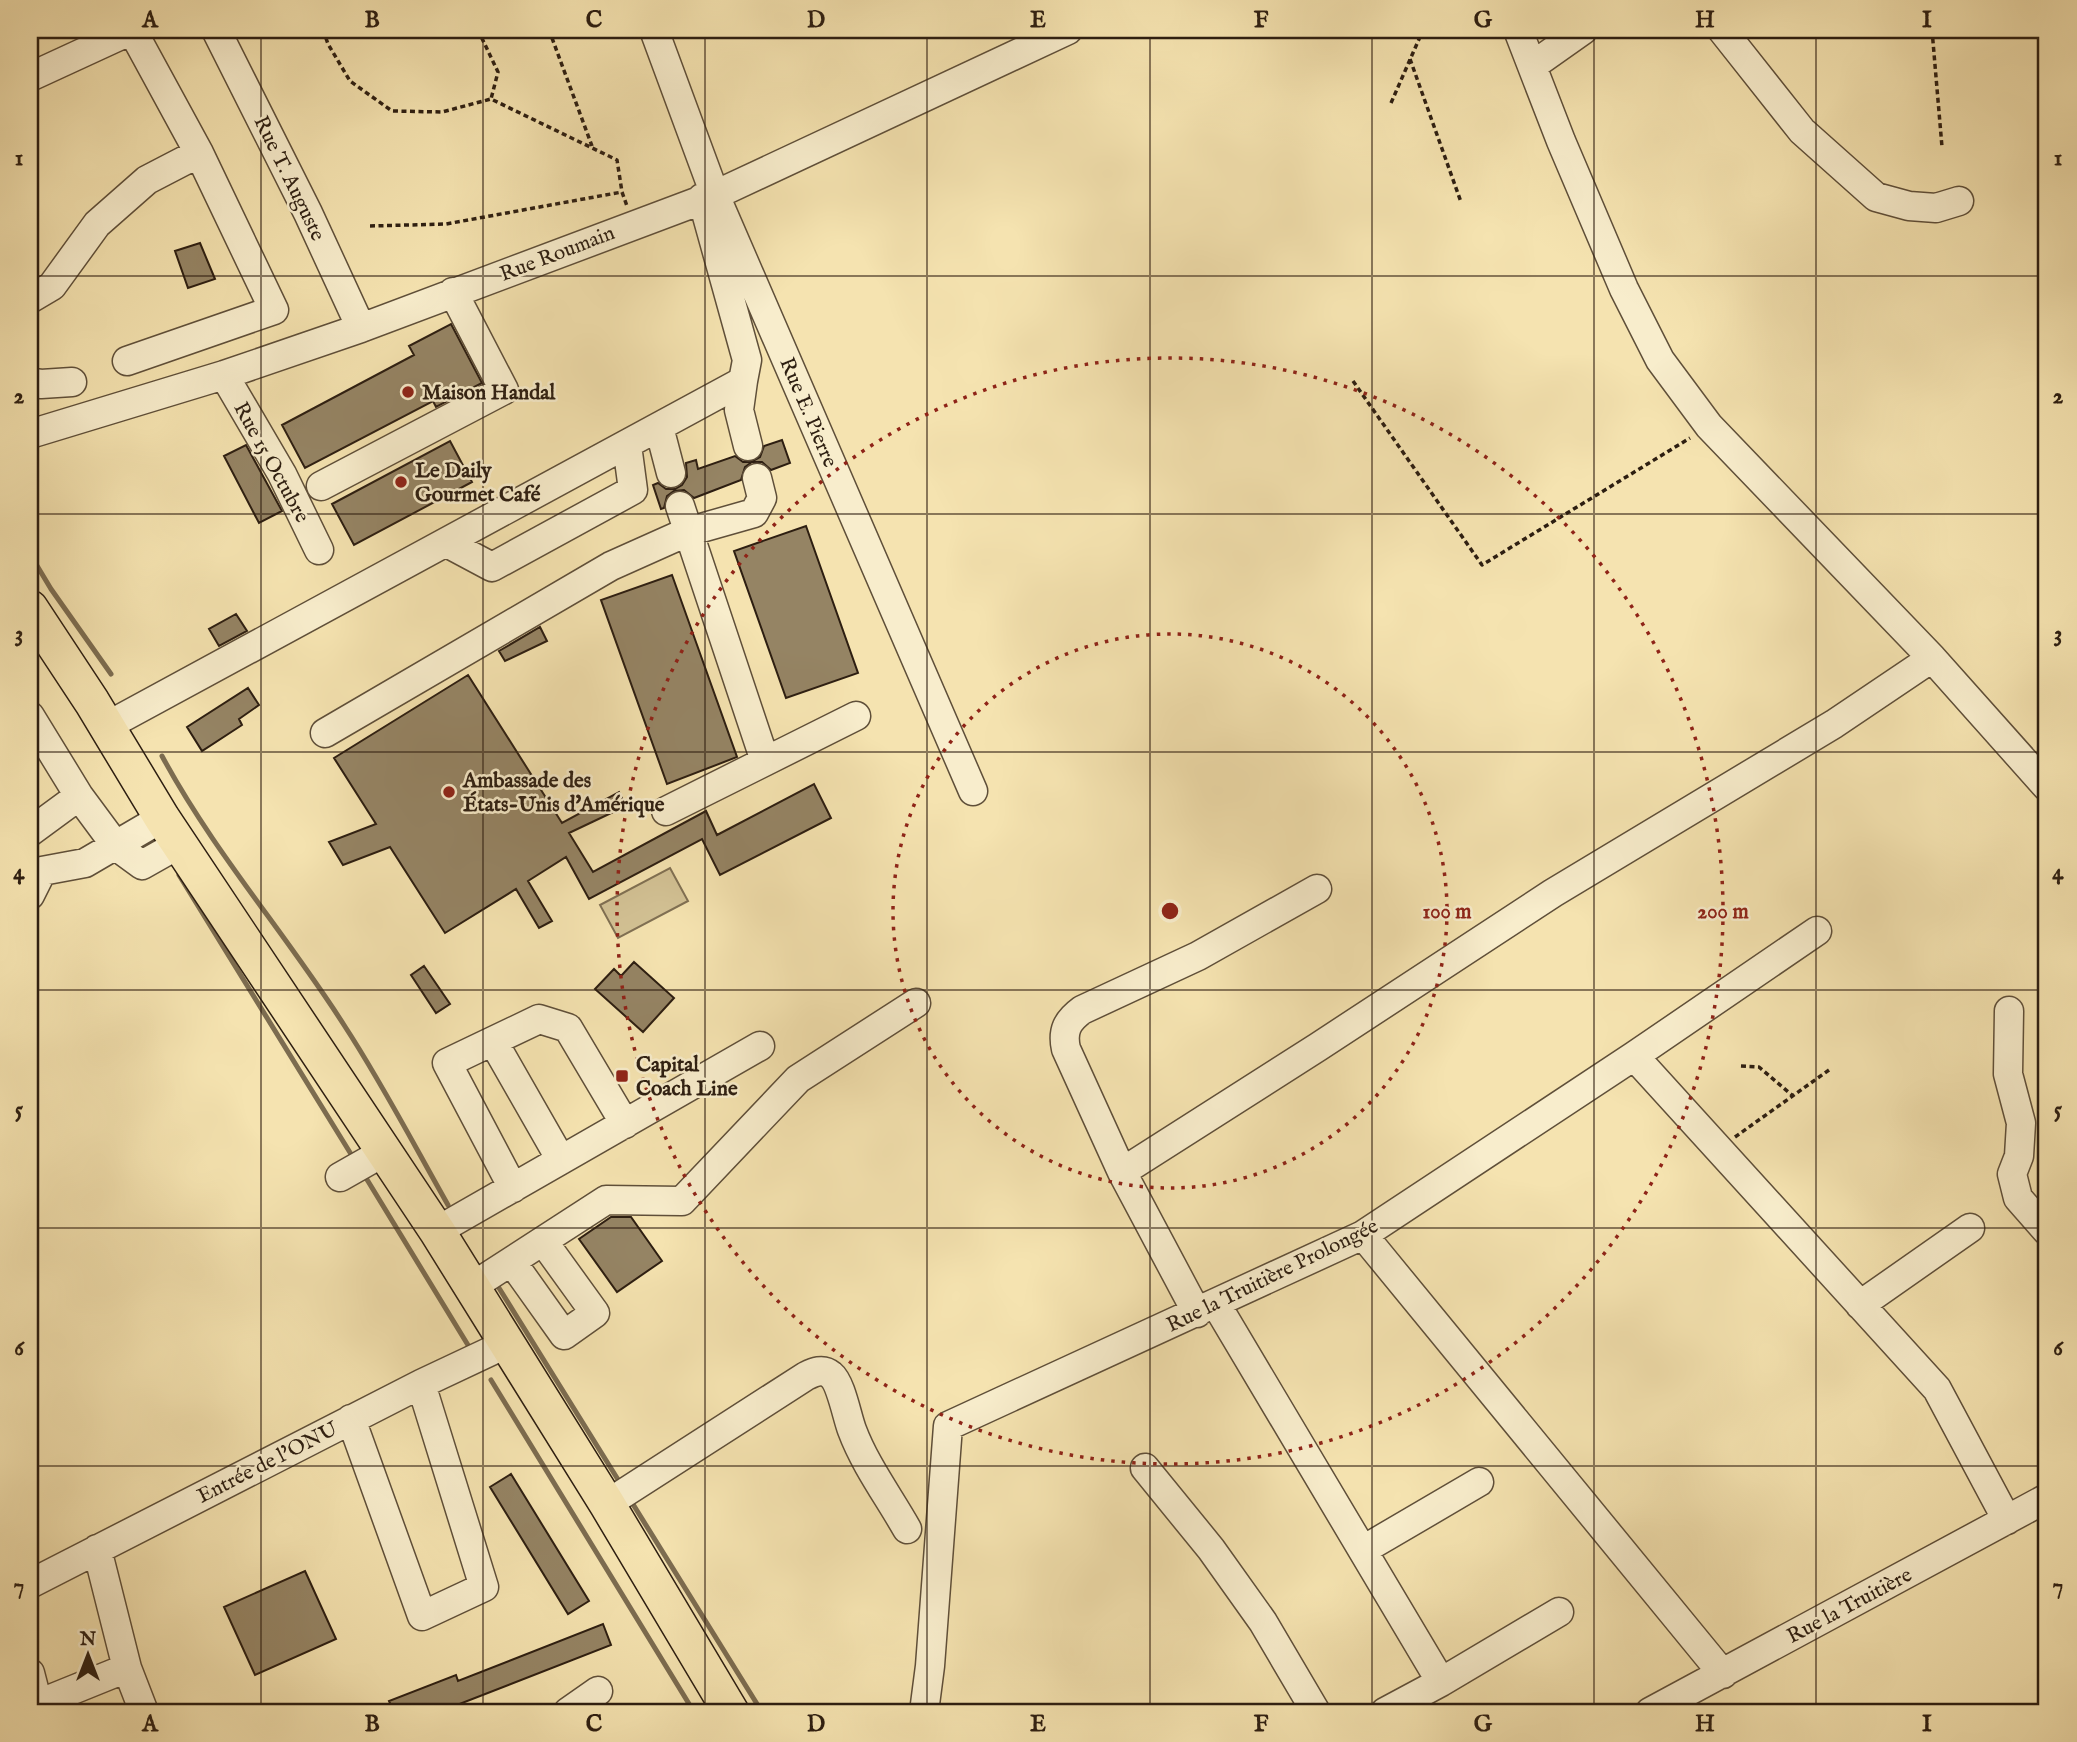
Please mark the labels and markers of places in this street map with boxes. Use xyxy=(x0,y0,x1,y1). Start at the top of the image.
place label: Maison Handal xyxy=(422,380,556,407)
marker: Maison Handal xyxy=(400,384,416,400)
place label: Le Daily Gourmet Café xyxy=(415,458,541,509)
marker: Le Daily Gourmet Café xyxy=(393,474,409,490)
place label: Ambassade des États-Unis d'Amérique xyxy=(462,768,665,819)
marker: Ambassade des États-Unis d'Amérique xyxy=(441,784,457,800)
centre of rings xyxy=(1158,899,1182,923)
place label: Capital Coach Line xyxy=(636,1052,738,1103)
marker: Capital Coach Line xyxy=(614,1068,630,1084)

